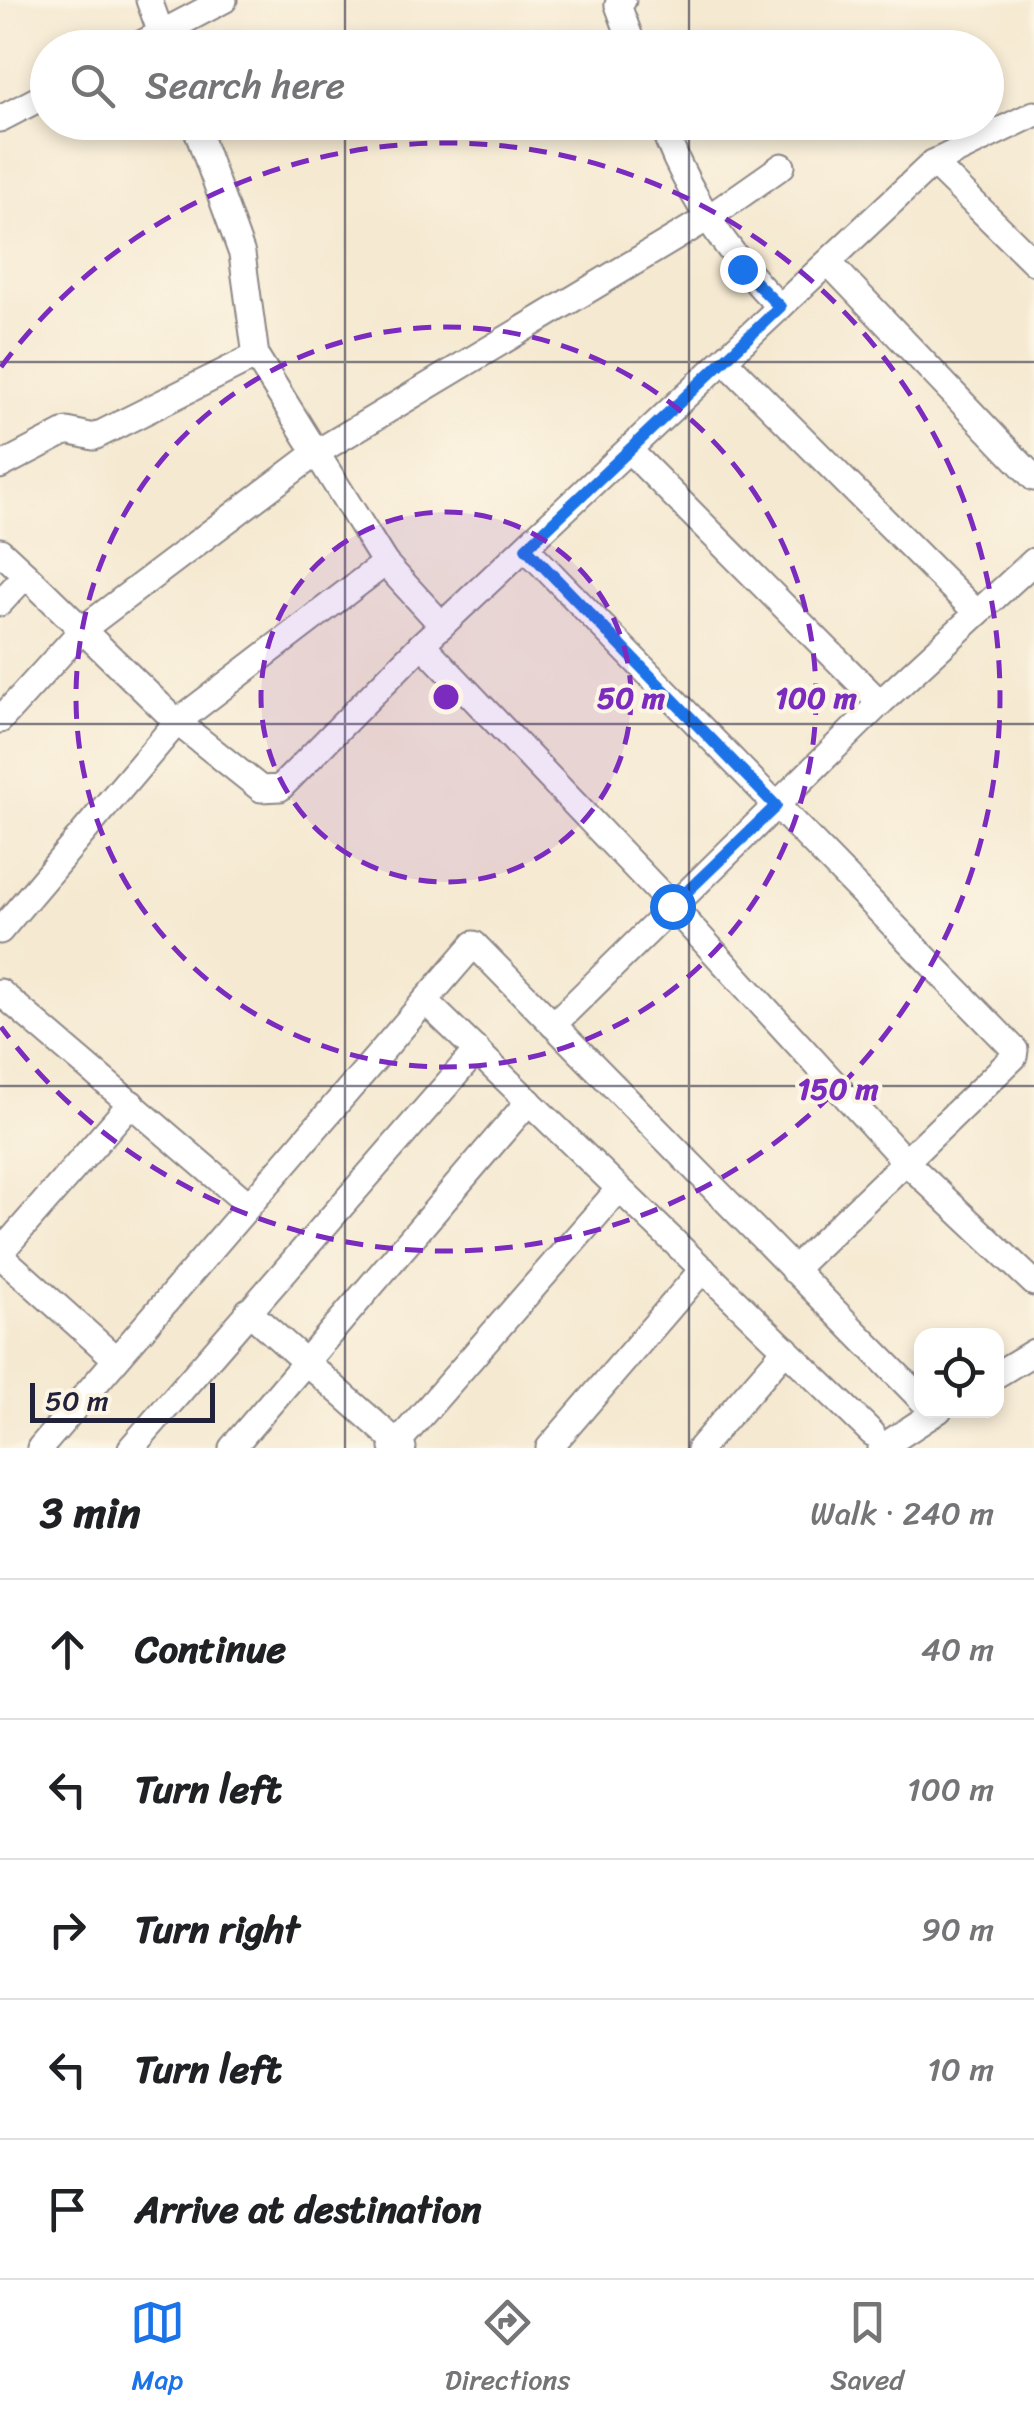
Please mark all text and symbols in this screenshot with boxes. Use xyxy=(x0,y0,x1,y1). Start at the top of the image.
search box xyxy=(30,30,1004,140)
text: Search here xyxy=(145,52,345,119)
icon: search xyxy=(65,58,120,113)
route end xyxy=(720,247,766,293)
text: 50 m xyxy=(597,671,665,725)
text: 100 m xyxy=(775,671,857,725)
centre of rings xyxy=(428,679,464,715)
route start xyxy=(650,884,696,930)
text: 150 m xyxy=(798,1062,879,1116)
map controls xyxy=(914,1328,1004,1418)
button: locate xyxy=(914,1328,1004,1418)
text: 50 m xyxy=(45,1376,109,1425)
scale bar xyxy=(30,1378,215,1422)
text: 3 min xyxy=(40,1476,140,1550)
text: Walk · 240 m xyxy=(810,1485,994,1542)
text: Continue xyxy=(135,1616,286,1683)
text: 40 m xyxy=(921,1621,994,1678)
icon: ahead xyxy=(40,1622,95,1677)
text: Turn left xyxy=(135,1756,281,1823)
text: 100 m xyxy=(907,1761,994,1818)
icon: left xyxy=(40,1762,95,1817)
text: Turn right xyxy=(135,1896,300,1963)
text: 90 m xyxy=(921,1901,994,1958)
icon: right xyxy=(40,1902,95,1957)
text: Turn left xyxy=(135,2036,281,2103)
text: 10 m xyxy=(927,2041,994,2098)
icon: left xyxy=(40,2042,95,2097)
text: Arrive at destination xyxy=(135,2176,482,2243)
icon: arrive xyxy=(40,2182,95,2237)
tab: Map xyxy=(130,2295,185,2404)
tab: Directions xyxy=(445,2295,570,2404)
tab: Saved xyxy=(830,2295,904,2404)

